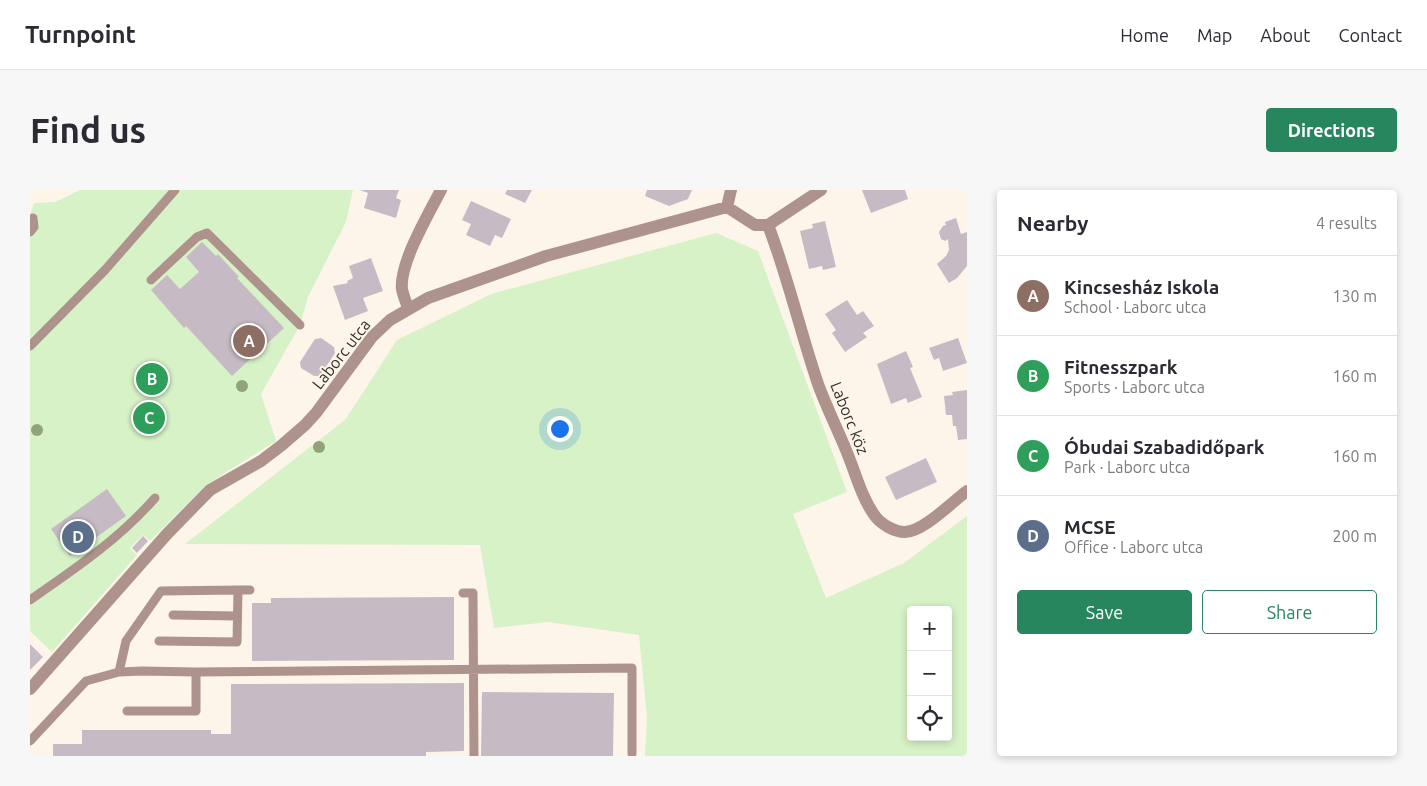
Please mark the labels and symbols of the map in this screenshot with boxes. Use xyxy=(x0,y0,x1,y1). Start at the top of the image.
street label: Laborc utca xyxy=(308,316,374,392)
pin: A xyxy=(233,322,265,360)
pin: B xyxy=(136,360,168,398)
street label: Laborc köz xyxy=(827,379,873,457)
pin: C xyxy=(133,399,165,437)
your location xyxy=(547,416,573,442)
pin: D xyxy=(62,518,94,556)

